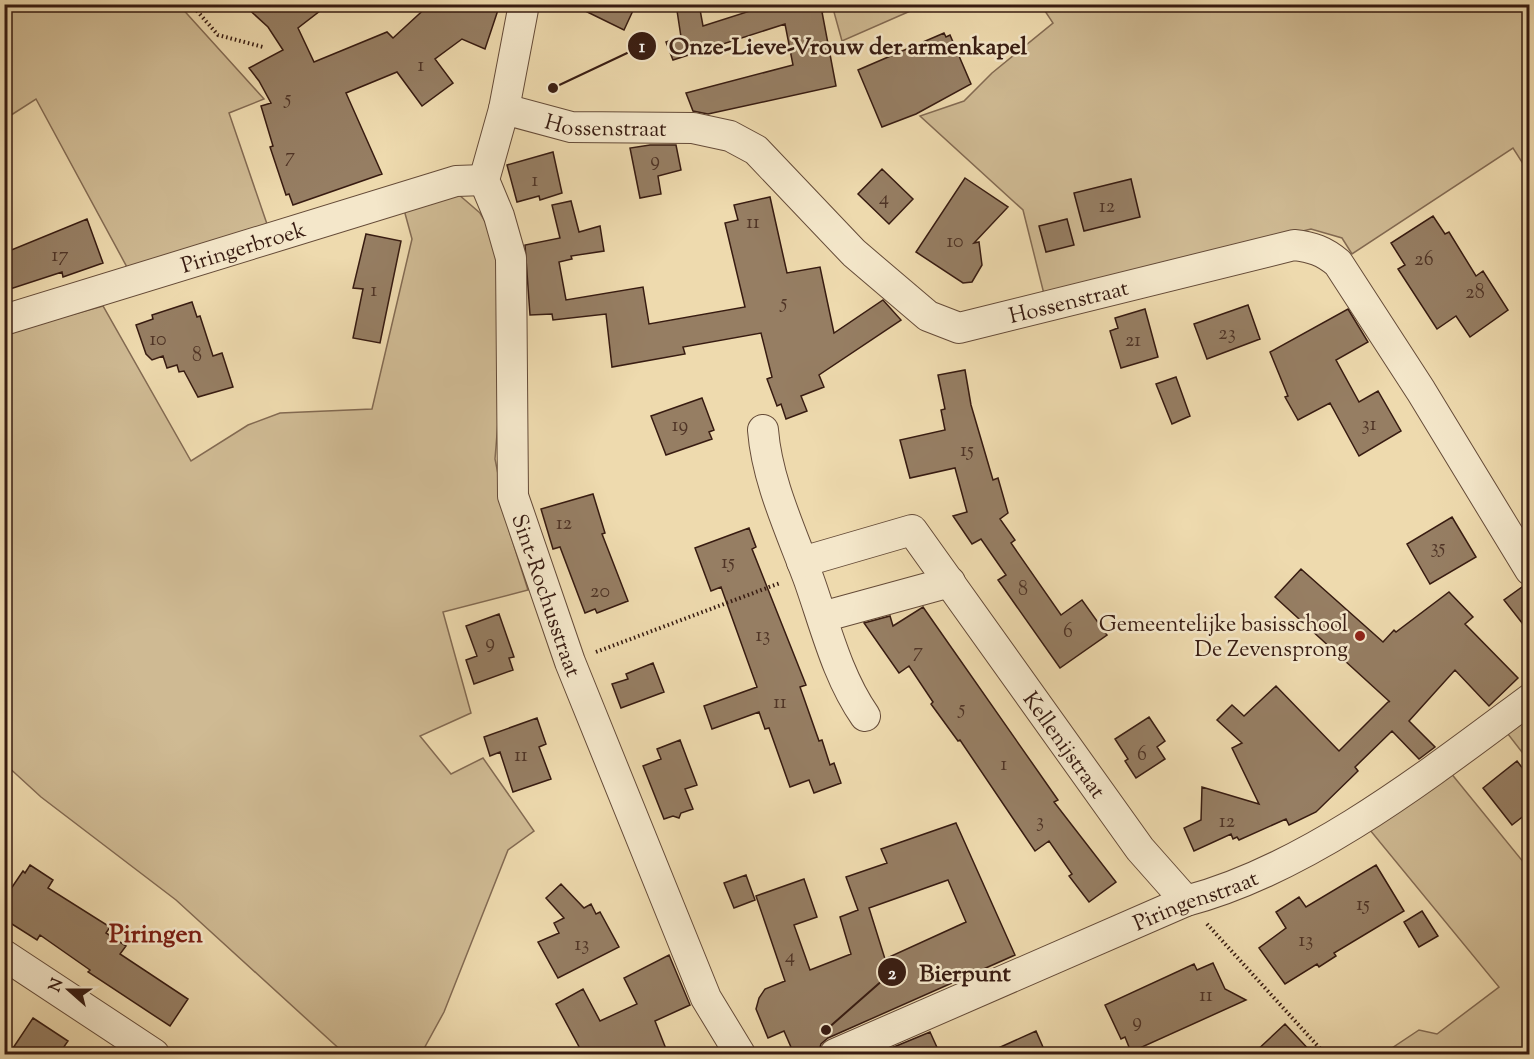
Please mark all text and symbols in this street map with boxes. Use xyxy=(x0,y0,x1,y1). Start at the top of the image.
callout: Onze-Lieve-Vrouw der armenkapel xyxy=(627,25,1039,67)
text: Onze-Lieve-Vrouw der armenkapel xyxy=(669,31,1028,65)
text: 1 xyxy=(639,35,646,61)
house number: 1 xyxy=(418,52,425,81)
house number: 5 xyxy=(284,85,292,114)
street label: Hossenstraat xyxy=(541,108,667,147)
house number: 7 xyxy=(285,143,295,172)
house number: 9 xyxy=(650,147,660,176)
house number: 1 xyxy=(532,167,539,196)
house number: 4 xyxy=(879,185,889,214)
house number: 12 xyxy=(1099,193,1115,222)
house number: 11 xyxy=(746,209,760,238)
street label: Piringerbroek xyxy=(177,215,310,284)
house number: 10 xyxy=(946,228,964,257)
house number: 17 xyxy=(52,242,68,271)
house number: 26 xyxy=(1414,246,1434,275)
street label: Hossenstraat xyxy=(1006,273,1133,334)
house number: 1 xyxy=(371,277,378,306)
house number: 28 xyxy=(1465,279,1485,308)
house number: 5 xyxy=(780,289,788,318)
house number: 23 xyxy=(1218,320,1236,349)
house number: 10 xyxy=(149,326,167,355)
house number: 21 xyxy=(1125,327,1141,356)
house number: 8 xyxy=(192,342,202,371)
house number: 31 xyxy=(1362,411,1377,440)
house number: 19 xyxy=(672,412,688,441)
house number: 15 xyxy=(960,437,974,466)
street label: Sint-Rochusstraat xyxy=(501,510,588,683)
house number: 12 xyxy=(556,510,572,539)
house number: 35 xyxy=(1431,534,1446,563)
house number: 15 xyxy=(721,549,735,578)
house number: 8 xyxy=(1018,576,1028,605)
house number: 20 xyxy=(590,578,610,607)
place label: Gemeentelijke basisschool De Zevensprong xyxy=(1099,610,1348,667)
house number: 6 xyxy=(1063,618,1073,647)
house number: 13 xyxy=(756,622,770,651)
house number: 9 xyxy=(485,629,495,658)
marker: Gemeentelijke basisschool De Zevensprong xyxy=(1353,629,1367,643)
house number: 7 xyxy=(913,638,923,667)
street label: Kellenijstraat xyxy=(1013,686,1112,807)
house number: 11 xyxy=(773,689,787,718)
house number: 5 xyxy=(958,695,966,724)
house number: 6 xyxy=(1137,741,1147,770)
house number: 11 xyxy=(514,742,528,771)
house number: 1 xyxy=(1001,751,1008,780)
house number: 3 xyxy=(1036,808,1044,837)
house number: 12 xyxy=(1219,808,1235,837)
street label: Piringenstraat xyxy=(1129,864,1264,941)
house number: 15 xyxy=(1356,891,1370,920)
district label: Piringen xyxy=(109,917,204,954)
house number: 13 xyxy=(1299,927,1313,956)
house number: 13 xyxy=(575,931,589,960)
house number: 4 xyxy=(785,943,795,972)
callout: Bierpunt xyxy=(877,951,1022,993)
text: Bierpunt xyxy=(919,958,1011,992)
north arrow xyxy=(39,960,99,1020)
text: 2 xyxy=(888,962,897,988)
text: N xyxy=(44,975,70,996)
house number: 11 xyxy=(1199,982,1213,1011)
house number: 9 xyxy=(1132,1008,1142,1037)

